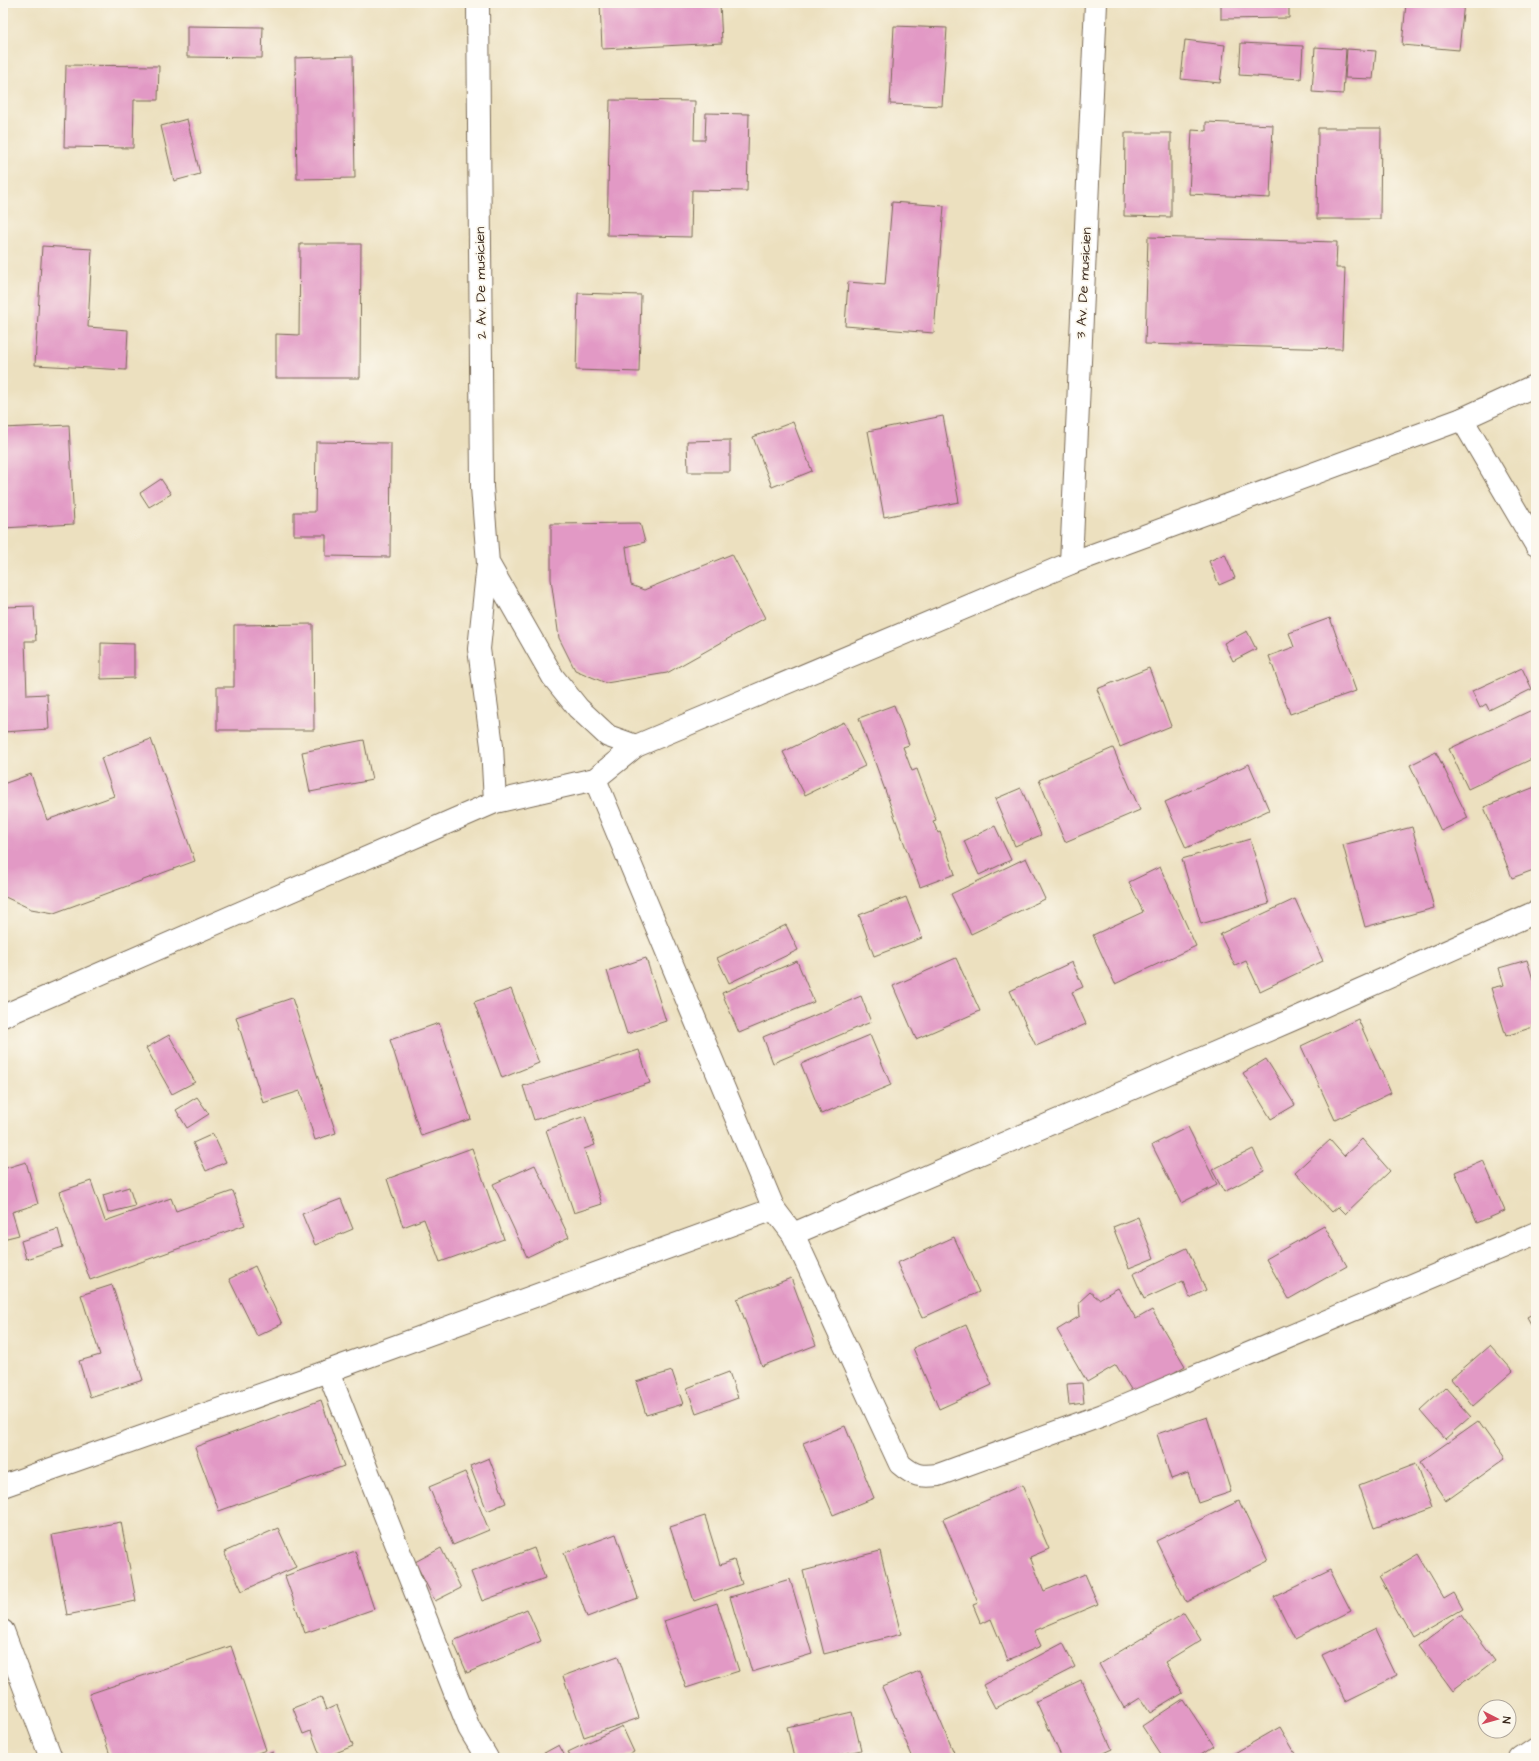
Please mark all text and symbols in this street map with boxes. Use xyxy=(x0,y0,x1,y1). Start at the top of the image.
street label: 2 Av. De musicien xyxy=(470,227,492,339)
street label: 3 Av. De musicien xyxy=(1071,227,1097,339)
north arrow xyxy=(1477,1699,1517,1739)
text: N xyxy=(1499,1716,1514,1724)

